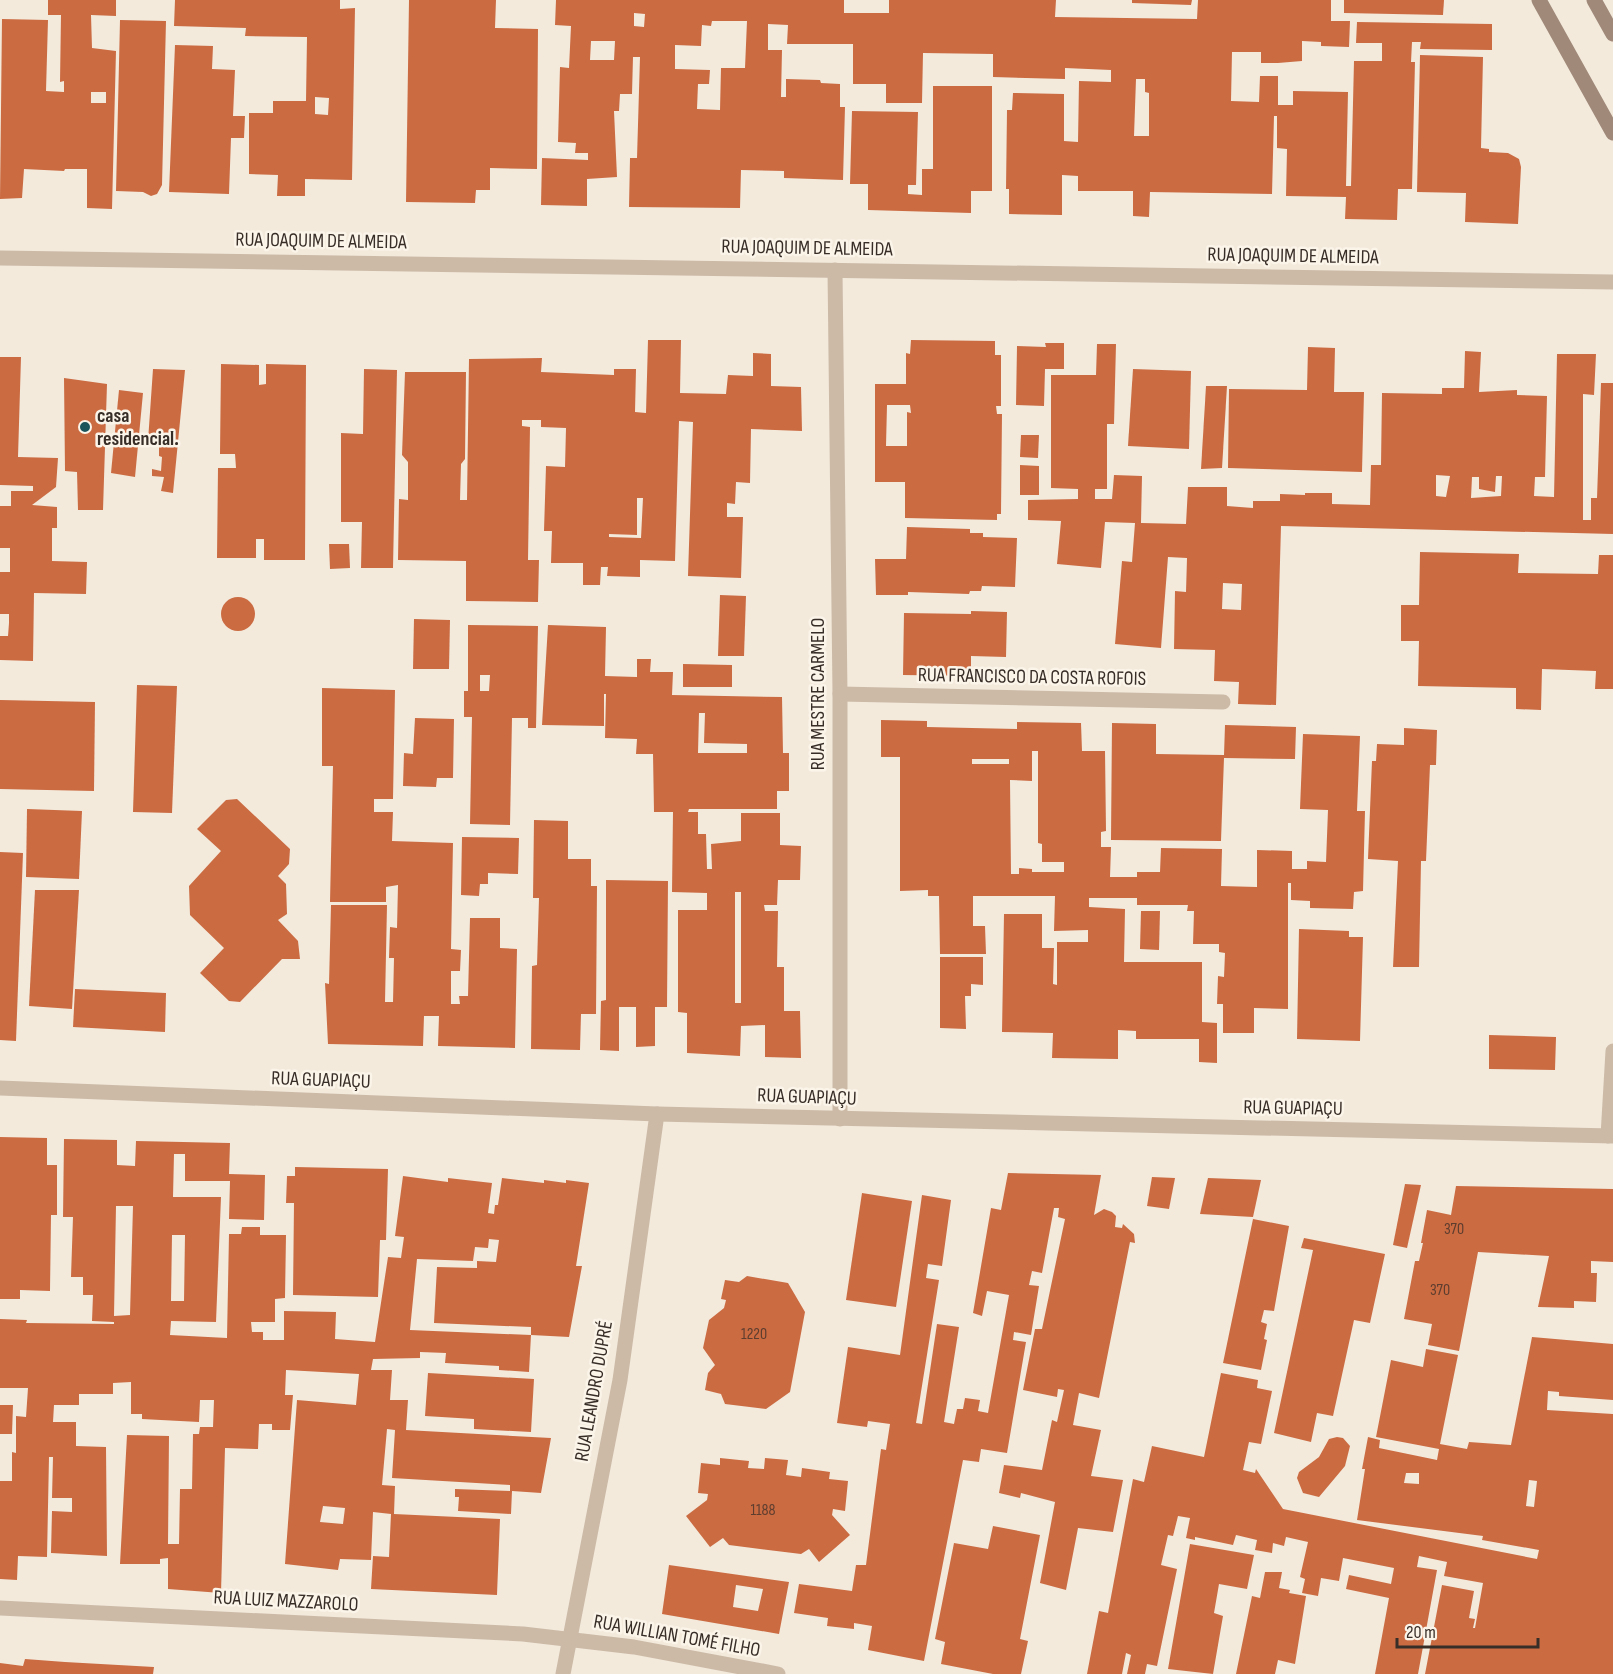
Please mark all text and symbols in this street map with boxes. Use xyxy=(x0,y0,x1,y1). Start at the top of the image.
street label: RUA JOAQUIM DE ALMEIDA xyxy=(235,228,407,255)
street label: RUA JOAQUIM DE ALMEIDA xyxy=(721,235,893,262)
street label: RUA JOAQUIM DE ALMEIDA xyxy=(1207,243,1379,270)
place label: casa residencial. xyxy=(97,404,179,451)
marker: casa residencial. xyxy=(78,420,92,434)
street label: RUA MESTRE CARMELO xyxy=(806,618,830,770)
street label: RUA FRANCISCO DA COSTA ROFOIS xyxy=(918,663,1146,691)
street label: RUA GUAPIAÇU xyxy=(271,1066,371,1094)
street label: RUA GUAPIAÇU xyxy=(757,1083,857,1111)
street label: RUA GUAPIAÇU xyxy=(1243,1095,1343,1121)
house number: 370 xyxy=(1444,1220,1464,1239)
house number: 370 xyxy=(1430,1281,1450,1300)
street label: RUA LEANDRO DUPRÉ xyxy=(570,1319,618,1463)
house number: 1220 xyxy=(741,1325,767,1344)
house number: 1188 xyxy=(750,1501,776,1520)
street label: RUA LUIZ MAZZAROLO xyxy=(213,1585,359,1617)
street label: RUA WILLIAN TOMÉ FILHO xyxy=(592,1610,762,1662)
scale bar xyxy=(1397,1611,1538,1649)
text: 20 m xyxy=(1406,1622,1436,1643)

